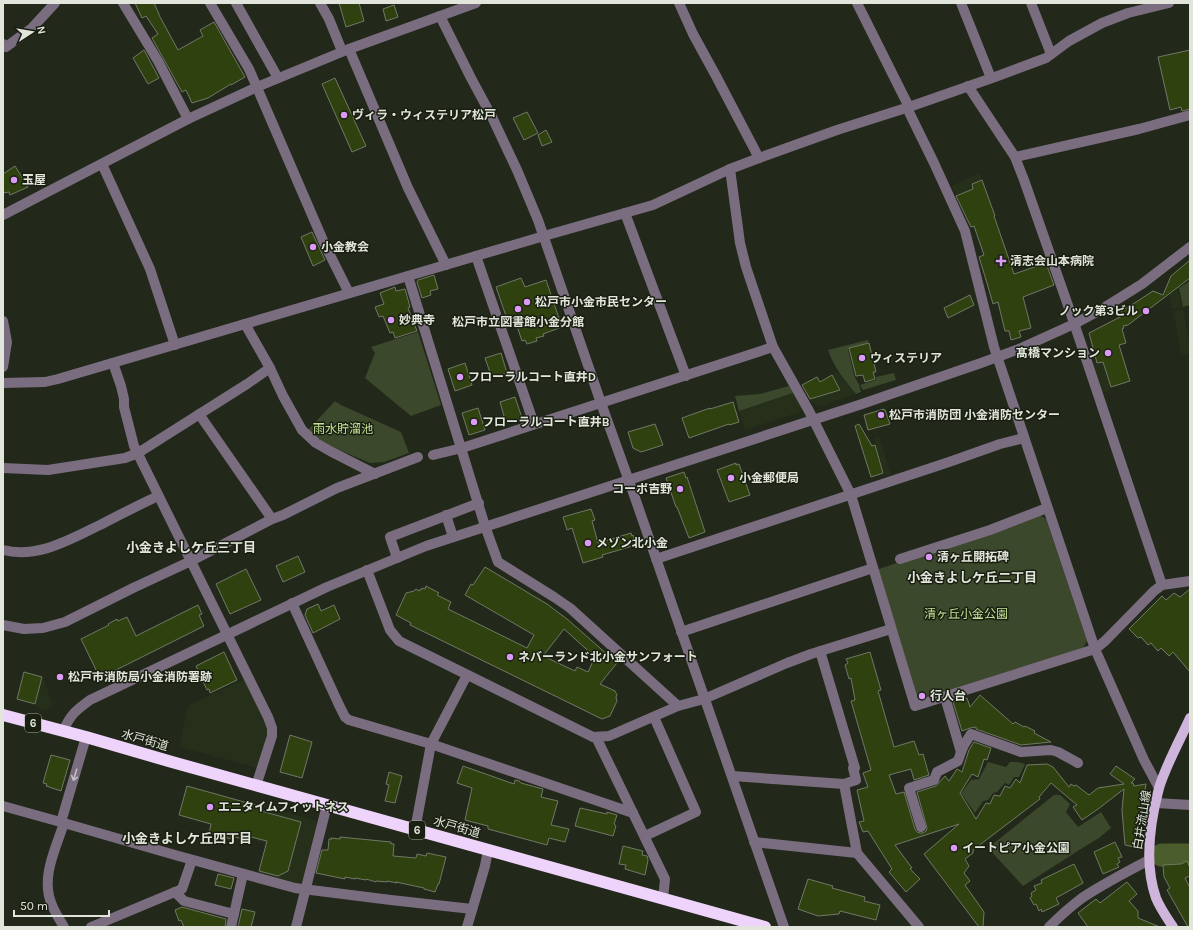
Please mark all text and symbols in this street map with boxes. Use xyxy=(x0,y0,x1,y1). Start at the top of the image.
north arrow xyxy=(12,12,52,52)
text: N xyxy=(34,25,48,35)
place label: ヴィラ・ウィステリア松戸 xyxy=(352,108,496,122)
marker: ヴィラ・ウィステリア松戸 xyxy=(339,110,349,120)
place label: 玉屋 xyxy=(22,173,46,187)
marker: 玉屋 xyxy=(9,175,19,185)
place label: 小金教会 xyxy=(321,240,369,254)
marker: 小金教会 xyxy=(308,242,318,252)
place label: 清志会山本病院 xyxy=(1010,254,1094,268)
marker: 清志会山本病院 xyxy=(995,255,1007,267)
place label: 松戸市小金市民センター xyxy=(535,295,667,309)
marker: 松戸市小金市民センター xyxy=(522,297,532,307)
marker: 松戸市立図書館小金分館 xyxy=(513,304,523,314)
place label: ノック第3ビル xyxy=(1059,304,1138,318)
marker: ノック第3ビル xyxy=(1141,306,1151,316)
place label: 妙典寺 xyxy=(399,313,435,327)
marker: 妙典寺 xyxy=(386,315,396,325)
place label: 松戸市立図書館小金分館 xyxy=(452,315,584,329)
place label: 髙橋マンション xyxy=(1016,346,1100,360)
marker: 髙橋マンション xyxy=(1103,348,1113,358)
place label: ウィステリア xyxy=(870,351,942,365)
marker: ウィステリア xyxy=(857,353,867,363)
place label: フローラルコート直井D xyxy=(468,370,596,384)
marker: フローラルコート直井D xyxy=(455,372,465,382)
place label: 松戸市消防団 小金消防センター xyxy=(889,408,1060,422)
marker: 松戸市消防団 小金消防センター xyxy=(876,410,886,420)
place label: フローラルコート直井B xyxy=(482,415,610,429)
marker: フローラルコート直井B xyxy=(469,417,479,427)
park label: 雨水貯溜池 xyxy=(313,422,373,436)
place label: 小金郵便局 xyxy=(739,471,799,485)
marker: 小金郵便局 xyxy=(726,473,736,483)
place label: コーポ吉野 xyxy=(612,482,672,496)
marker: コーポ吉野 xyxy=(675,484,685,494)
place label: メゾン北小金 xyxy=(596,536,668,550)
marker: メゾン北小金 xyxy=(583,538,593,548)
district label: 小金きよしケ丘三丁目 xyxy=(126,540,256,555)
place label: 清ヶ丘開拓碑 xyxy=(937,550,1009,564)
marker: 清ヶ丘開拓碑 xyxy=(924,552,934,562)
district label: 小金きよしケ丘二丁目 xyxy=(907,570,1037,585)
park label: 清ヶ丘小金公園 xyxy=(924,607,1008,621)
place label: ネバーランド北小金サンフォート xyxy=(518,650,698,664)
marker: ネバーランド北小金サンフォート xyxy=(505,652,515,662)
place label: 松戸市消防局小金消防署跡 xyxy=(68,670,212,684)
marker: 松戸市消防局小金消防署跡 xyxy=(55,672,65,682)
place label: 行人台 xyxy=(930,689,966,703)
marker: 行人台 xyxy=(917,691,927,701)
road number: 6 xyxy=(25,714,41,732)
street label: 水戸街道 xyxy=(120,727,170,753)
one-way arrow xyxy=(71,768,78,781)
street label: 白井流山線 xyxy=(1130,789,1154,851)
place label: エニタイムフィットネス xyxy=(218,800,349,814)
marker: エニタイムフィットネス xyxy=(205,802,215,812)
street label: 水戸街道 xyxy=(432,814,482,840)
road number: 6 xyxy=(409,821,425,839)
district label: 小金きよしケ丘四丁目 xyxy=(122,831,252,846)
place label: イートピア小金公園 xyxy=(962,841,1070,855)
marker: イートピア小金公園 xyxy=(949,843,959,853)
scale bar xyxy=(14,892,109,918)
text: 50 m xyxy=(20,899,48,913)

